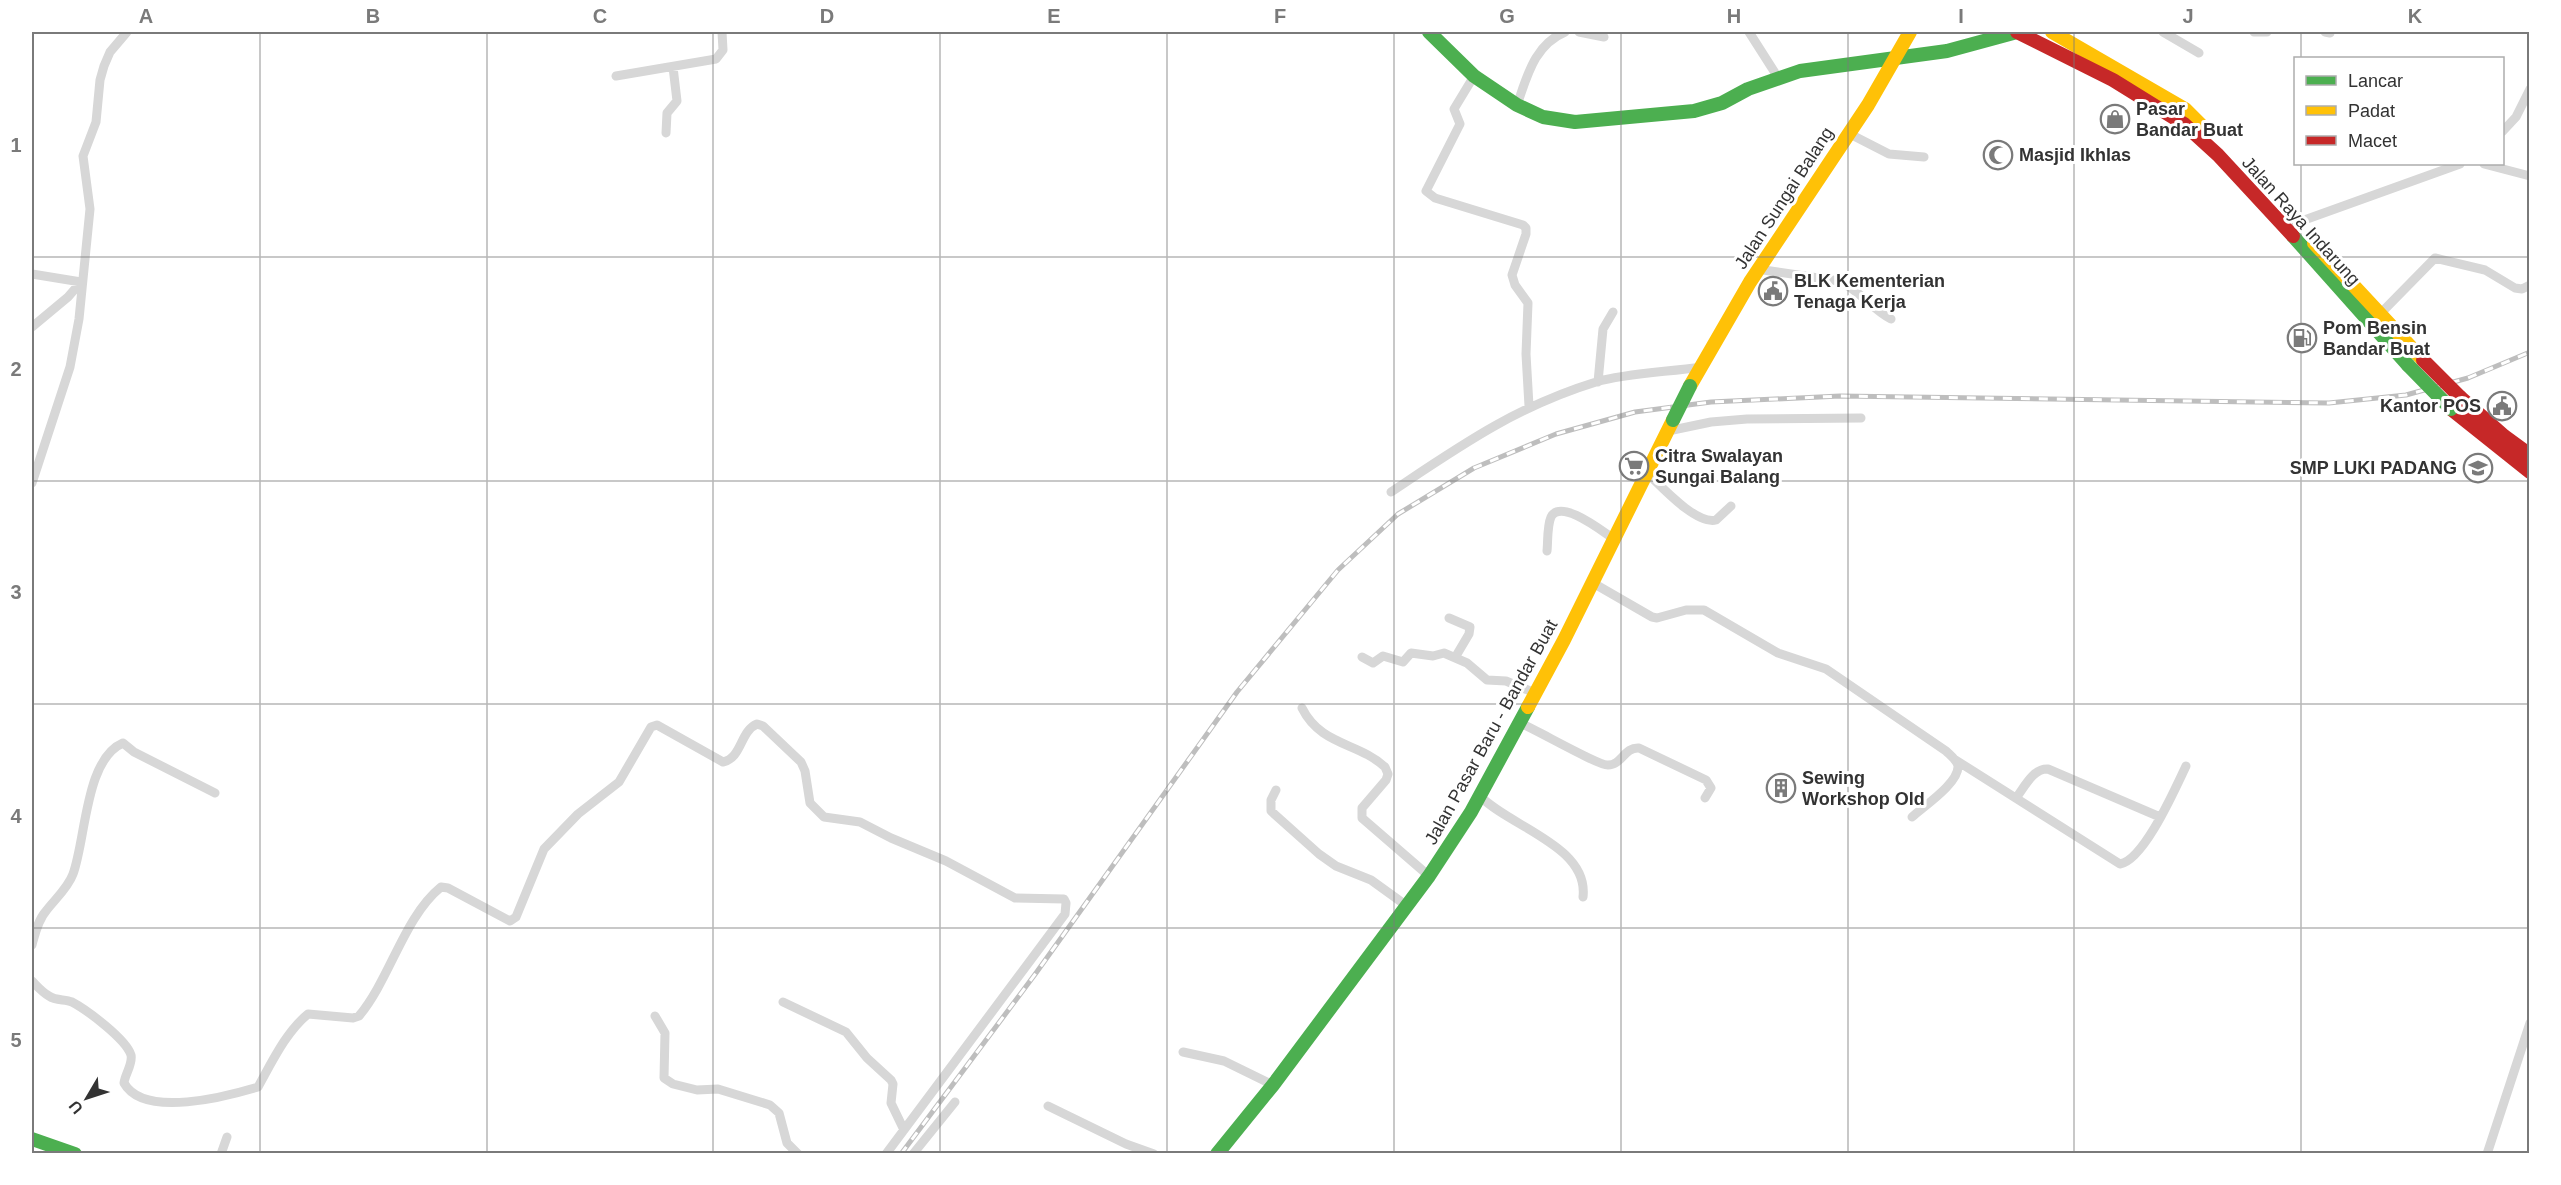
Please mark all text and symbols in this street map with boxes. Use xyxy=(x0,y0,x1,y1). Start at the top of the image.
text: A xyxy=(139,5,153,27)
text: B xyxy=(366,5,380,27)
text: C xyxy=(593,5,607,27)
text: D xyxy=(820,5,834,27)
text: E xyxy=(1047,5,1061,27)
text: F xyxy=(1274,5,1286,27)
text: G xyxy=(1499,5,1515,27)
text: H xyxy=(1727,5,1741,27)
text: I xyxy=(1958,5,1964,27)
text: J xyxy=(2182,5,2194,27)
text: K xyxy=(2408,5,2423,27)
legend xyxy=(2294,57,2504,165)
text: Lancar xyxy=(2348,71,2403,91)
place label: Pasar Bandar Buat xyxy=(2136,99,2243,140)
text: Padat xyxy=(2348,101,2395,121)
shop icon: Pasar Bandar Buat xyxy=(2099,103,2131,135)
street label: Jalan Sungai Balang xyxy=(1731,123,1837,273)
text: Macet xyxy=(2348,131,2397,151)
text: 1 xyxy=(10,134,22,156)
mosque icon: Masjid Ikhlas xyxy=(1982,139,2014,171)
place label: Masjid Ikhlas xyxy=(2019,145,2131,165)
street label: Jalan Raya Indarung xyxy=(2238,153,2364,289)
place label: BLK Kementerian Tenaga Kerja xyxy=(1794,271,1945,312)
public building icon: BLK Kementerian Tenaga Kerja xyxy=(1757,275,1789,307)
place label: Pom Bensin Bandar Buat xyxy=(2323,318,2430,359)
fuel station icon: Pom Bensin Bandar Buat xyxy=(2286,322,2318,354)
text: 2 xyxy=(10,358,22,380)
public building icon: Kantor POS xyxy=(2486,390,2518,422)
place label: Kantor POS xyxy=(2380,396,2481,416)
place label: Citra Swalayan Sungai Balang xyxy=(1655,446,1783,487)
supermarket icon: Citra Swalayan Sungai Balang xyxy=(1618,450,1650,482)
school or university icon: SMP LUKI PADANG xyxy=(2462,452,2494,484)
place label: SMP LUKI PADANG xyxy=(2290,458,2457,478)
text: 3 xyxy=(10,581,22,603)
street label: Jalan Pasar Baru - Bandar Buat xyxy=(1421,616,1561,848)
place label: Sewing Workshop Old xyxy=(1802,768,1925,809)
building icon: Sewing Workshop Old xyxy=(1765,772,1797,804)
text: 4 xyxy=(10,805,22,827)
text: 5 xyxy=(10,1029,22,1051)
north arrow xyxy=(57,1068,117,1128)
text: U xyxy=(65,1097,86,1117)

